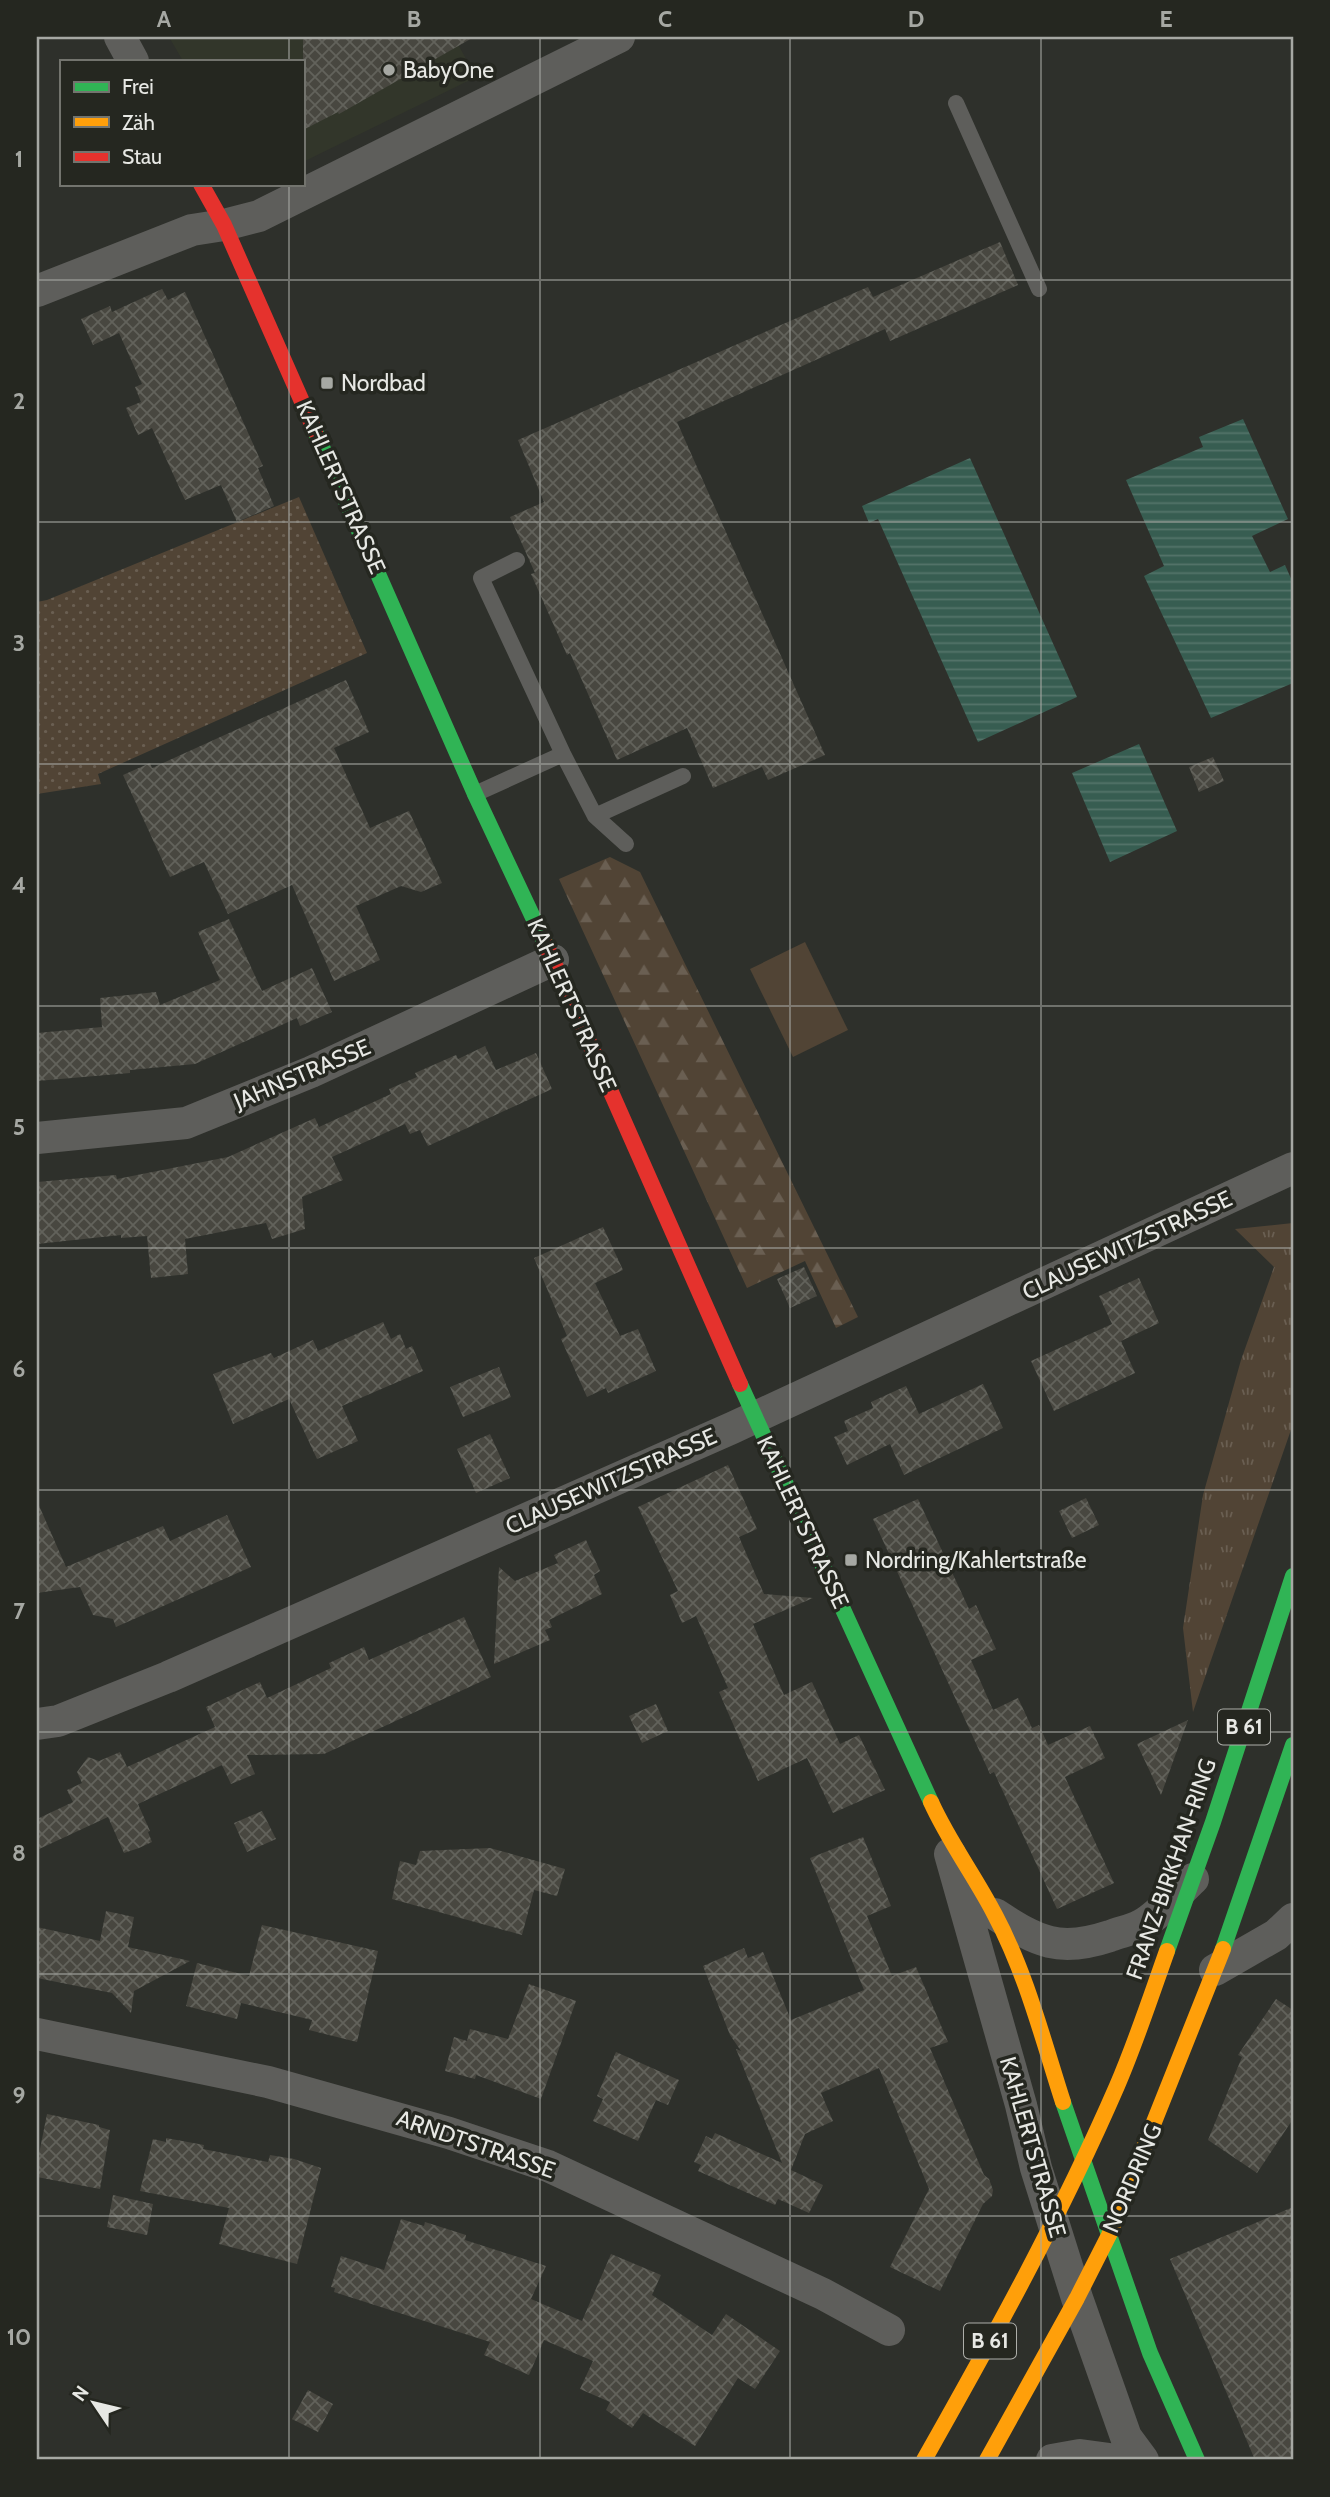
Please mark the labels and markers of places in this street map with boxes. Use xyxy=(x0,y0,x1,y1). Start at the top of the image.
place label: BabyOne xyxy=(403,56,494,84)
marker: BabyOne xyxy=(381,62,397,78)
place label: Nordbad xyxy=(341,369,426,397)
marker: Nordbad xyxy=(319,375,335,391)
place label: Nordring/Kahlertstraße xyxy=(865,1546,1087,1574)
marker: Nordring/Kahlertstraße xyxy=(843,1552,859,1568)

